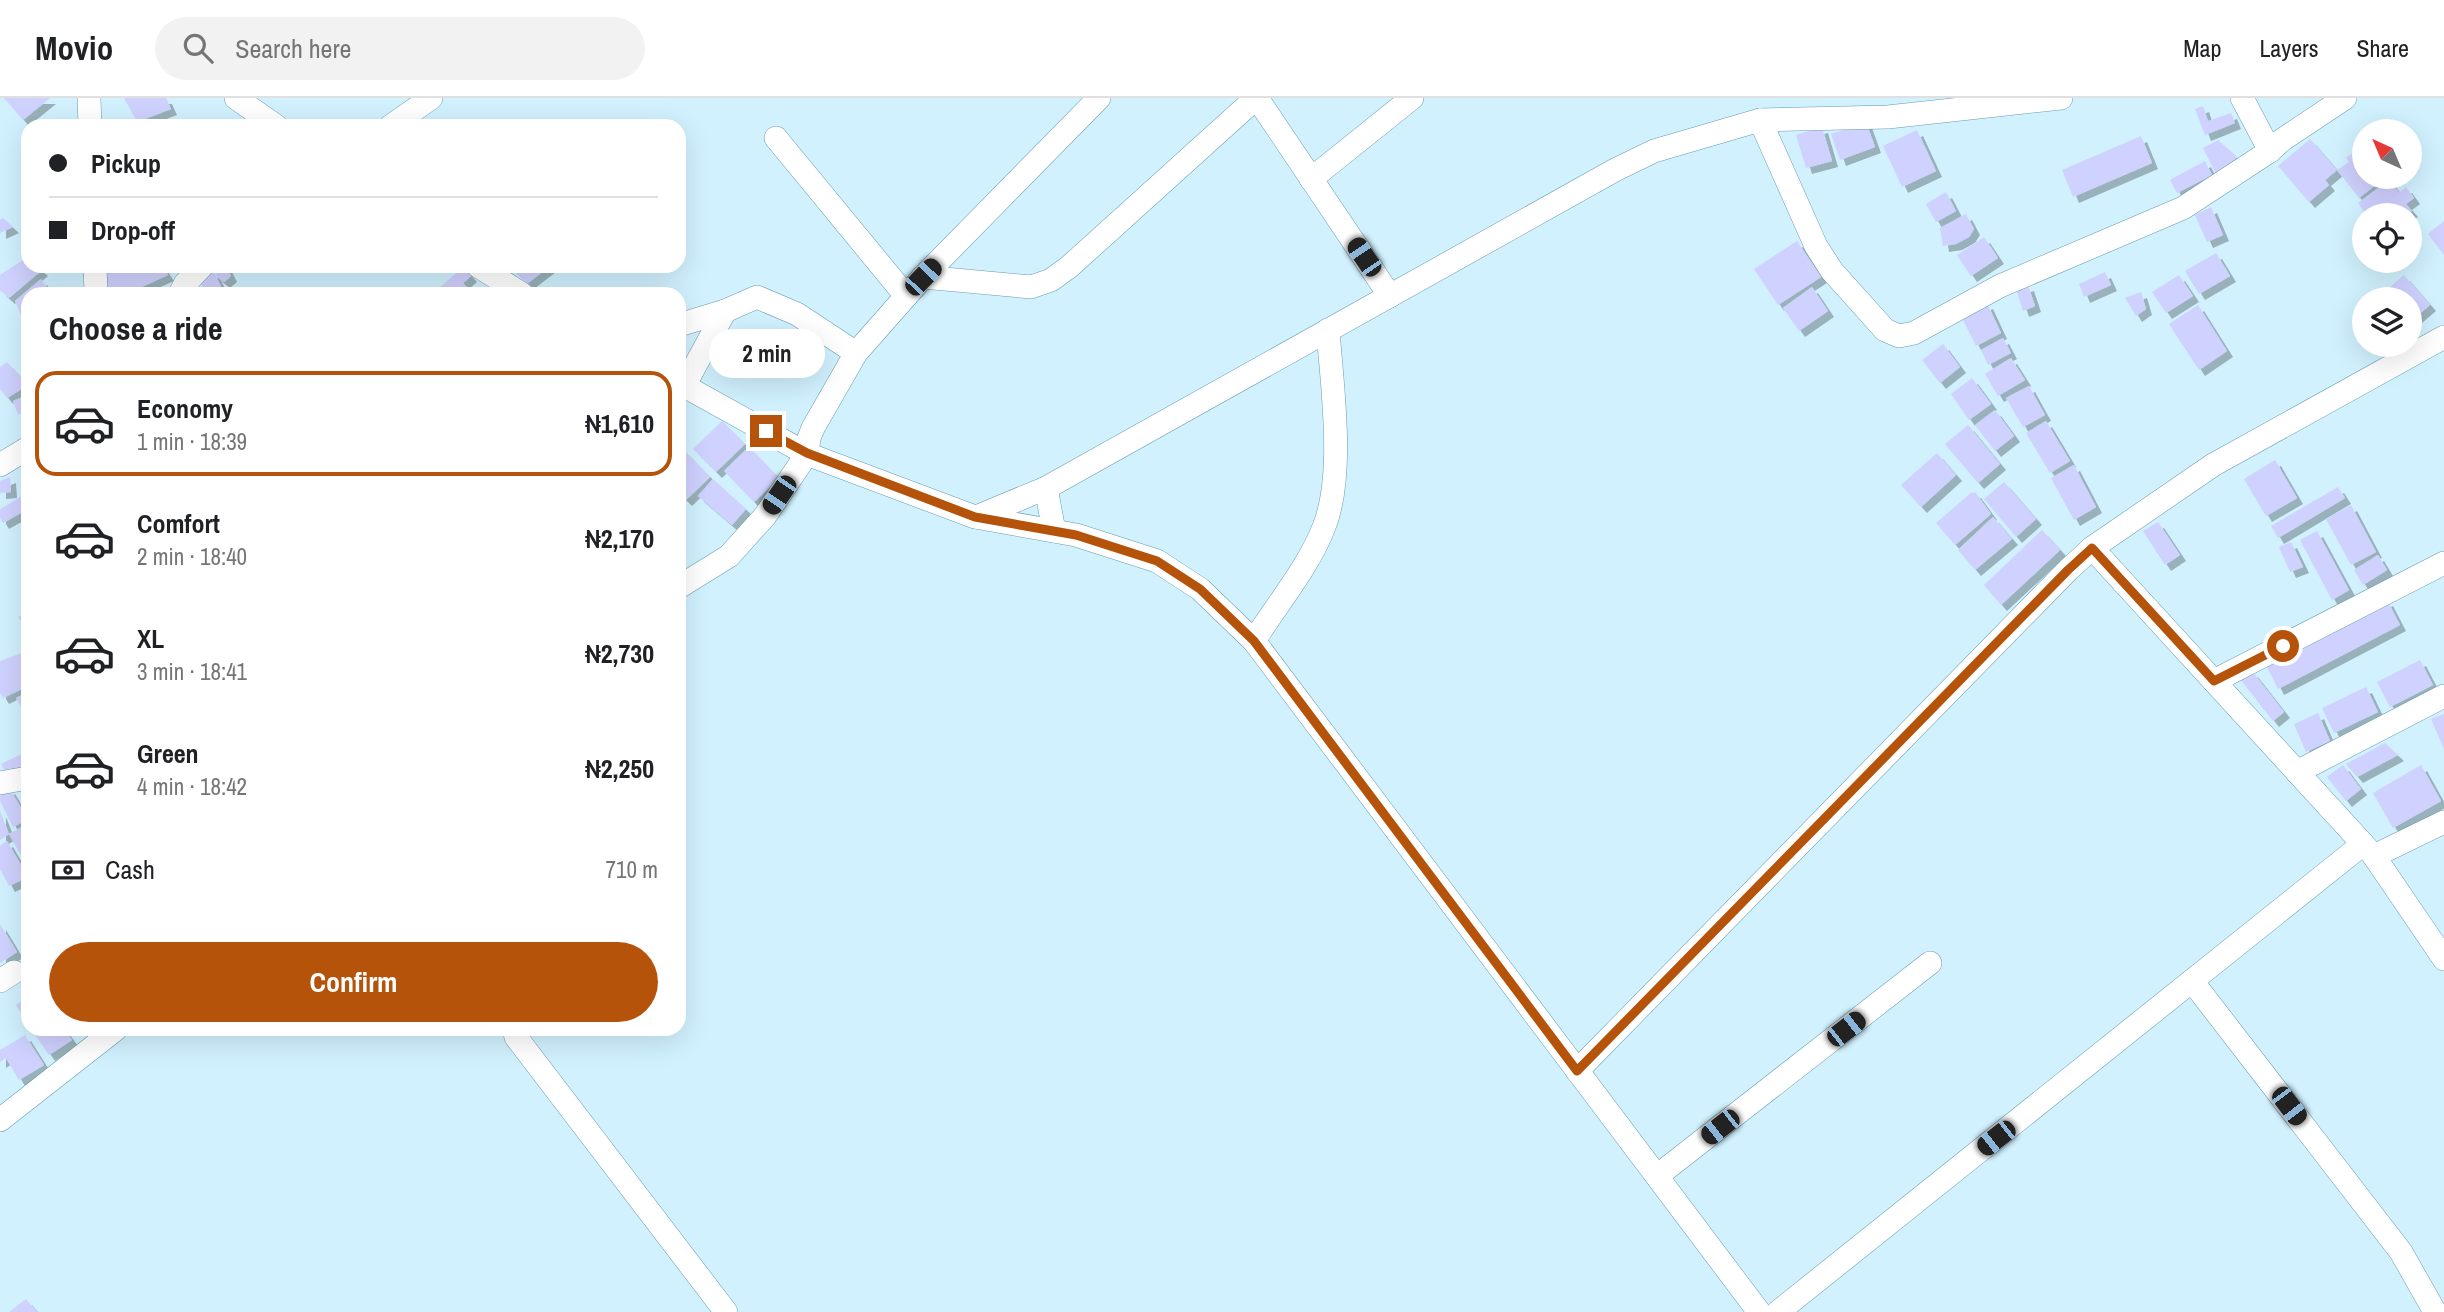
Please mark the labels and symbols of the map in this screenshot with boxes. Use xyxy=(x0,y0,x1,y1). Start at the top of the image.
north arrow xyxy=(2352,119,2422,189)
car xyxy=(1344,234,1385,280)
car xyxy=(901,255,946,299)
callout: 2 min xyxy=(708,330,824,378)
route end xyxy=(750,415,782,447)
car xyxy=(759,472,800,518)
route start xyxy=(2267,630,2299,662)
car xyxy=(1823,1008,1870,1050)
car xyxy=(2268,1083,2311,1129)
car xyxy=(1697,1106,1744,1148)
car xyxy=(1973,1117,2020,1159)

